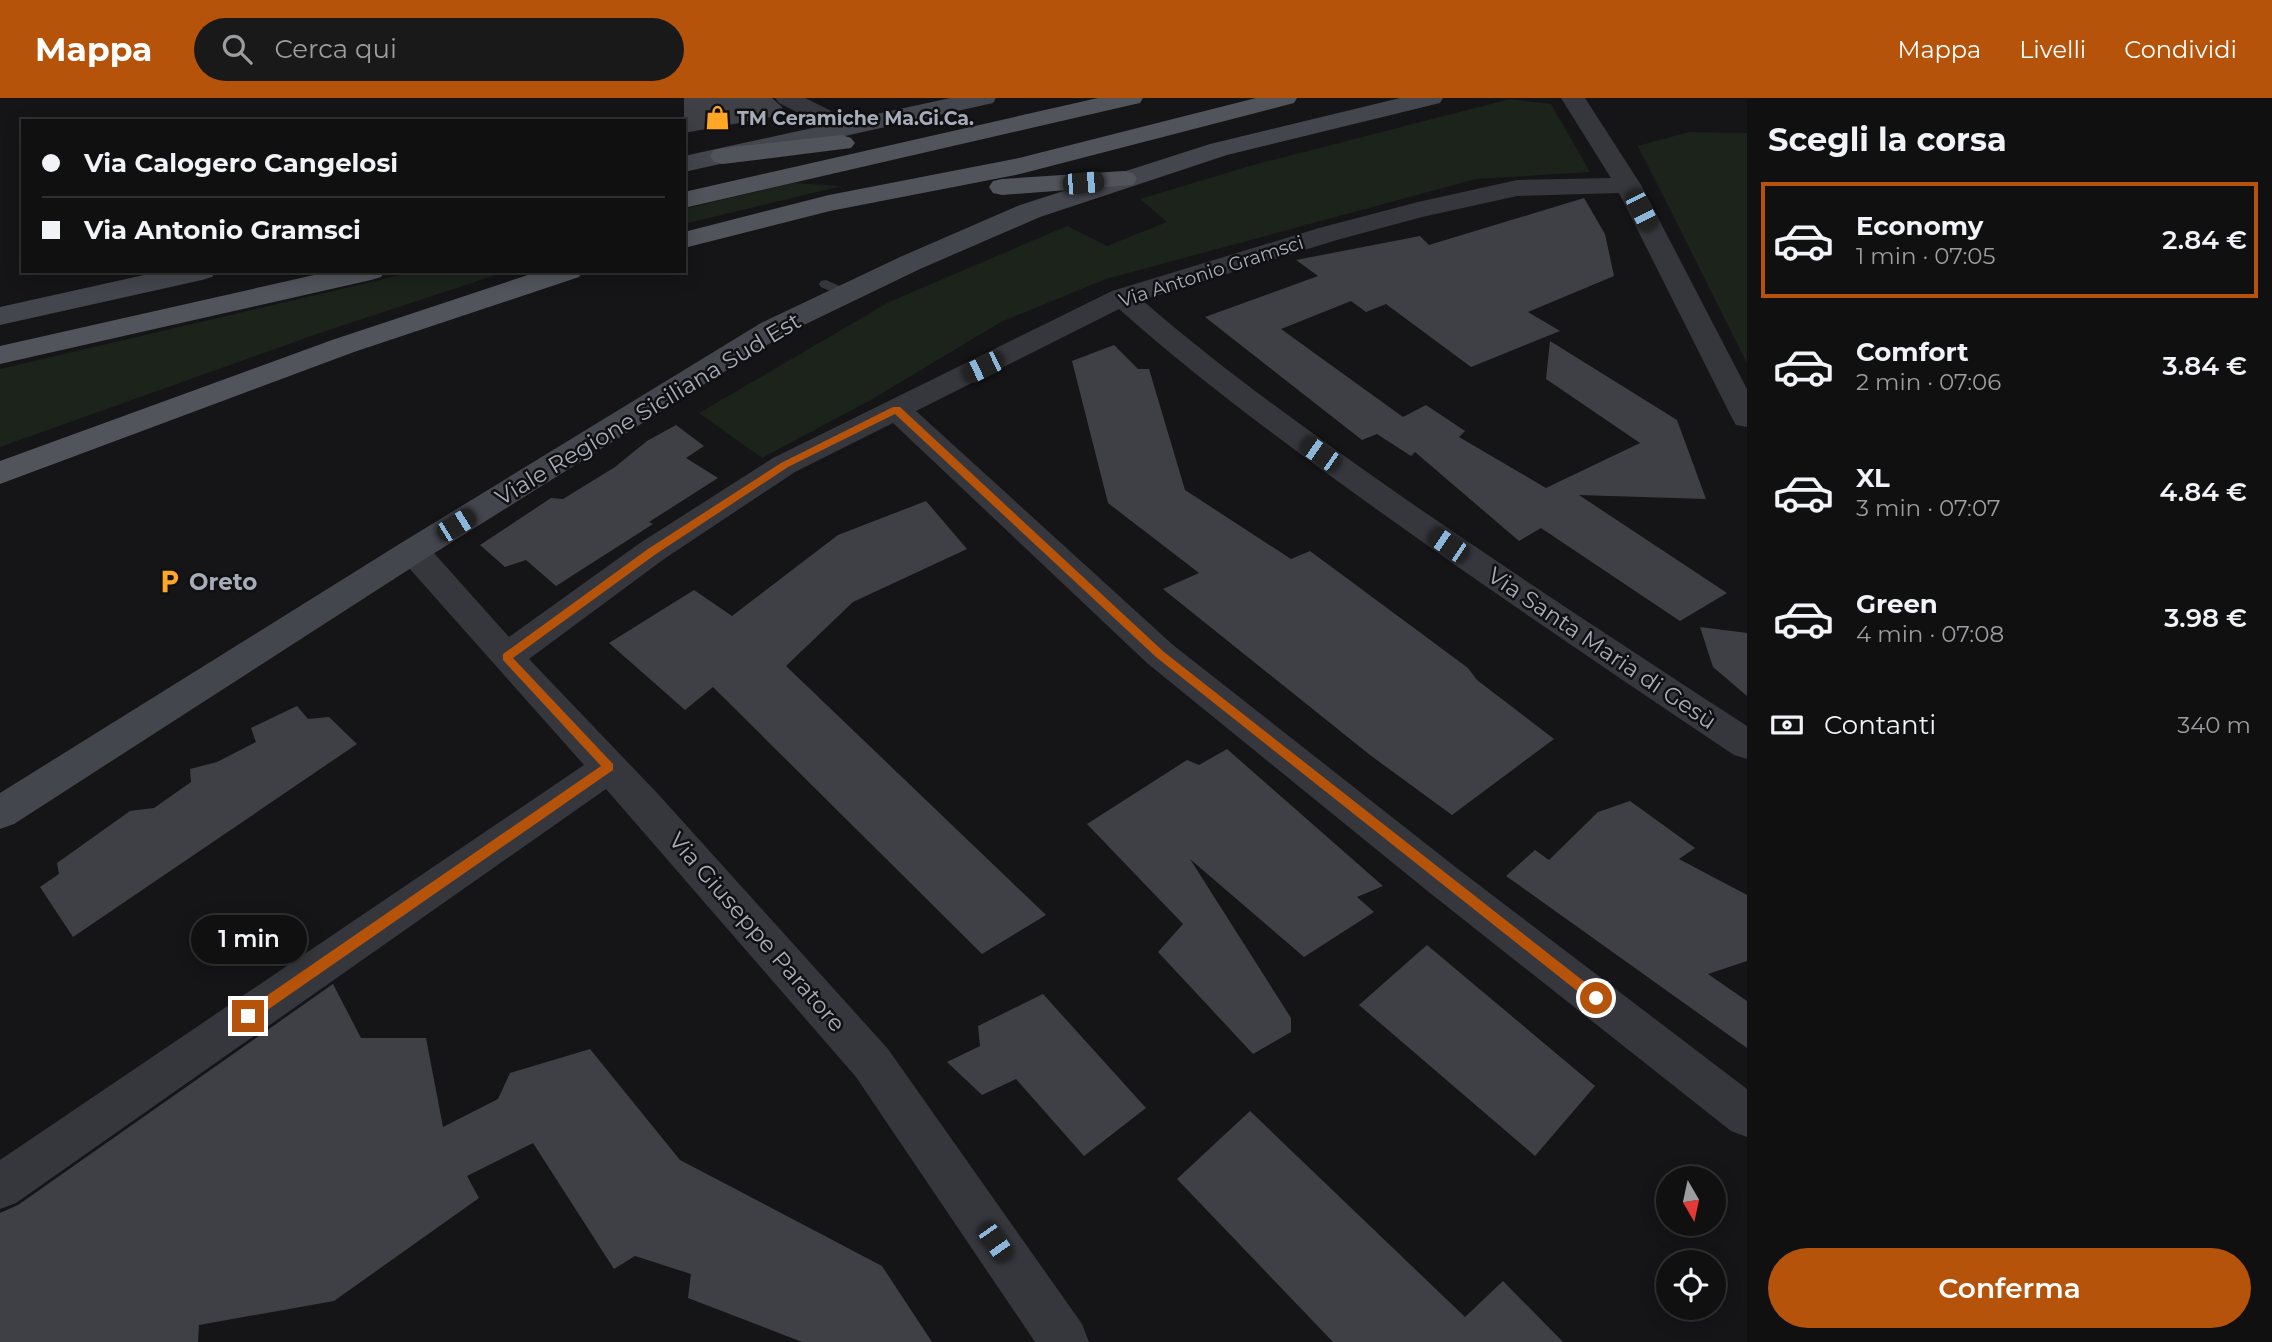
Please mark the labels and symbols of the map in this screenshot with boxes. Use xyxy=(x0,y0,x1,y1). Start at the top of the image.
shop icon: TM Ceramiche Ma.Gi.Ca. xyxy=(703,104,731,132)
place label: TM Ceramiche Ma.Gi.Ca. xyxy=(737,107,974,130)
car xyxy=(1062,171,1105,195)
car xyxy=(1623,187,1660,233)
street label: Via Antonio Gramsci xyxy=(1116,231,1306,312)
street label: Viale Regione Siciliana Sud Est xyxy=(490,307,806,511)
car xyxy=(960,348,1007,386)
car xyxy=(1297,433,1344,475)
car xyxy=(433,505,480,545)
car xyxy=(1425,525,1472,565)
street label: Via Santa Maria di Gesù xyxy=(1482,561,1722,735)
parking icon: Oreto xyxy=(155,568,183,596)
place label: Oreto xyxy=(189,568,257,596)
street label: Via Giuseppe Paratore xyxy=(663,827,851,1037)
callout: 1 min xyxy=(190,914,306,964)
route start xyxy=(1580,982,1612,1014)
route end xyxy=(232,1000,264,1032)
north arrow xyxy=(1656,1166,1726,1236)
car xyxy=(975,1219,1016,1265)

